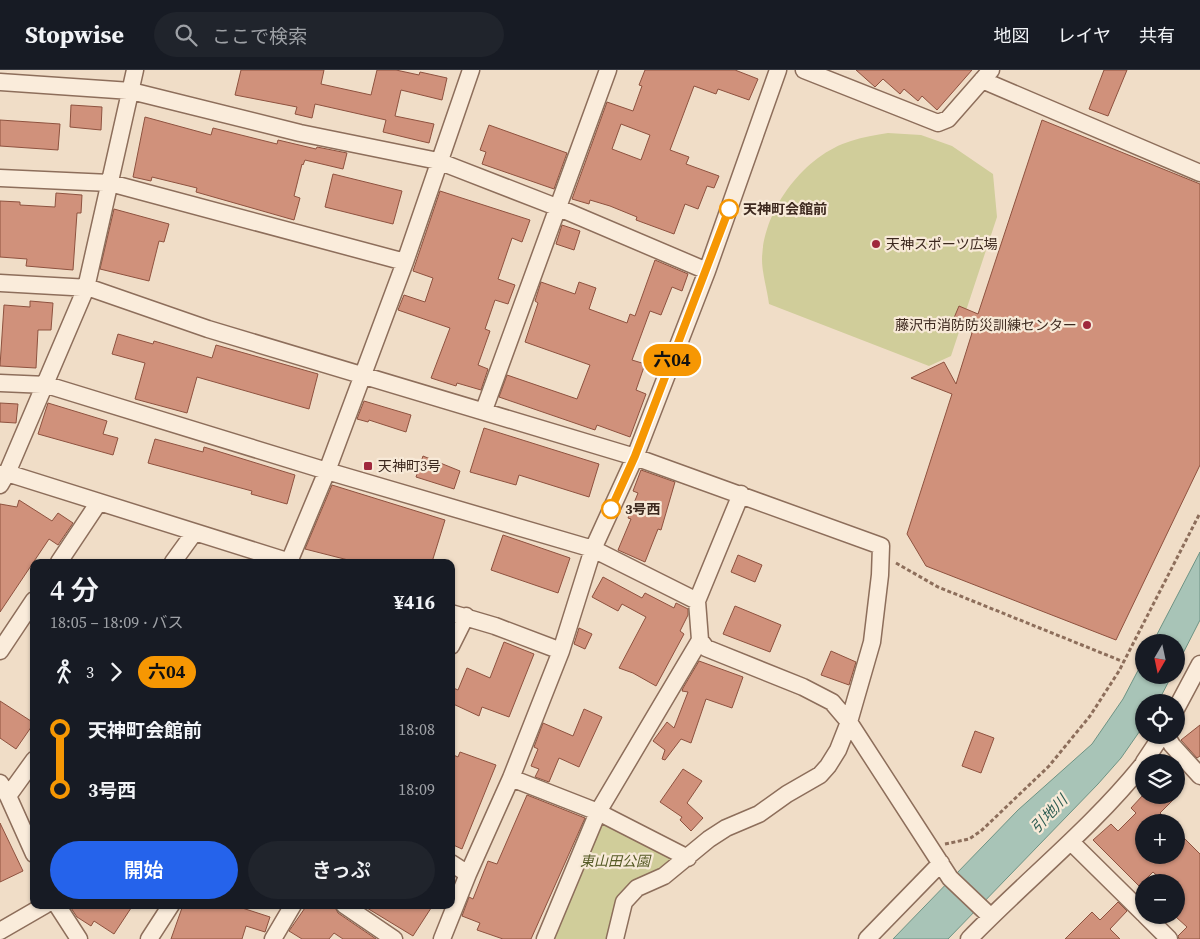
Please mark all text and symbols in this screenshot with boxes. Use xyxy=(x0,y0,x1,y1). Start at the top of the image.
search box xyxy=(154,12,504,57)
text: Stopwise xyxy=(25,18,124,51)
icon: search xyxy=(172,21,200,49)
text: ここで検索 xyxy=(212,23,307,49)
text: 地図 xyxy=(994,23,1030,48)
text: レイヤ xyxy=(1058,23,1111,48)
text: 共有 xyxy=(1139,23,1175,48)
marker: 天神町会館前 xyxy=(719,199,739,219)
place label: 天神町会館前 xyxy=(743,199,827,219)
place label: 天神スポーツ広場 xyxy=(886,234,998,254)
marker: 天神スポーツ広場 xyxy=(870,238,882,250)
place label: 藤沢市消防防災訓練センター xyxy=(895,315,1077,335)
marker: 藤沢市消防防災訓練センター xyxy=(1081,319,1093,331)
line badge: 六04 xyxy=(643,344,701,376)
text: 六04 xyxy=(653,347,691,372)
place label: 天神町3号 xyxy=(378,456,441,476)
marker: 天神町3号 xyxy=(362,460,374,472)
marker: 3号西 xyxy=(601,499,621,519)
place label: 3号西 xyxy=(625,499,661,519)
text: 4 分 xyxy=(50,571,99,609)
text: ¥416 xyxy=(394,589,435,615)
text: 18:05 – 18:09 · バス xyxy=(50,611,184,633)
north arrow xyxy=(1135,634,1185,684)
map controls xyxy=(1135,634,1185,924)
icon: walk xyxy=(50,658,78,686)
icon: forward xyxy=(102,658,130,686)
text: 六04 xyxy=(148,659,186,684)
text: 3 xyxy=(86,661,94,683)
button: locate xyxy=(1135,694,1185,744)
text: 天神町会館前 xyxy=(88,717,202,743)
text: 18:08 xyxy=(398,718,435,740)
button: layers xyxy=(1135,754,1185,804)
text: 3号西 xyxy=(88,777,136,803)
text: 18:09 xyxy=(398,778,435,800)
water label: 引地川 xyxy=(1025,789,1073,837)
button: + xyxy=(1135,814,1185,864)
button: 開始 xyxy=(50,841,238,899)
button: きっぷ xyxy=(248,841,435,899)
park label: 東山田公園 xyxy=(580,851,652,871)
button: − xyxy=(1135,874,1185,924)

